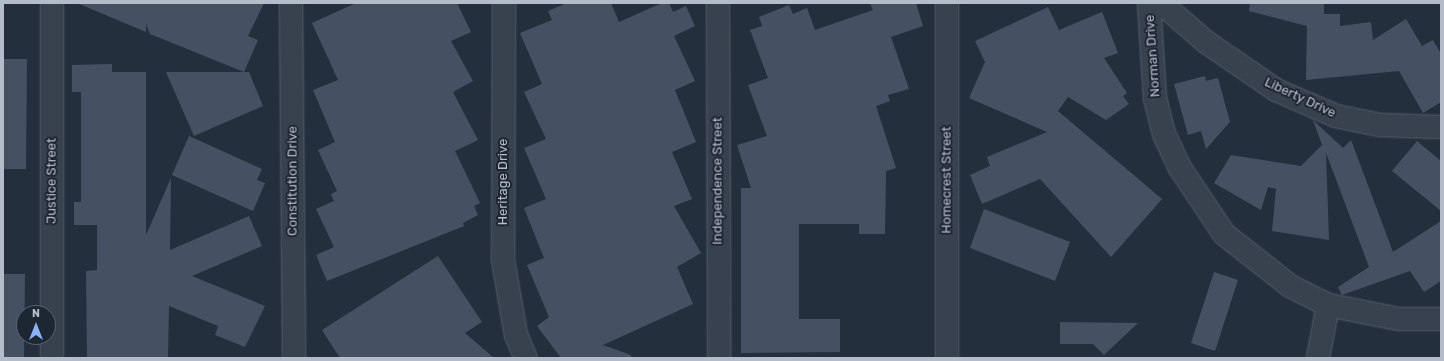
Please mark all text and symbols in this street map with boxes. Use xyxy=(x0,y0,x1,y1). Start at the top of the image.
street label: Norman Drive xyxy=(1142,14,1164,98)
street label: Liberty Drive xyxy=(1262,75,1338,121)
street label: Independence Street xyxy=(710,117,726,245)
street label: Constitution Drive xyxy=(285,126,301,236)
street label: Homecrest Street xyxy=(939,126,955,234)
street label: Justice Street xyxy=(44,138,60,224)
street label: Heritage Drive xyxy=(495,139,511,225)
north arrow xyxy=(16,305,56,345)
text: N xyxy=(32,307,40,320)

